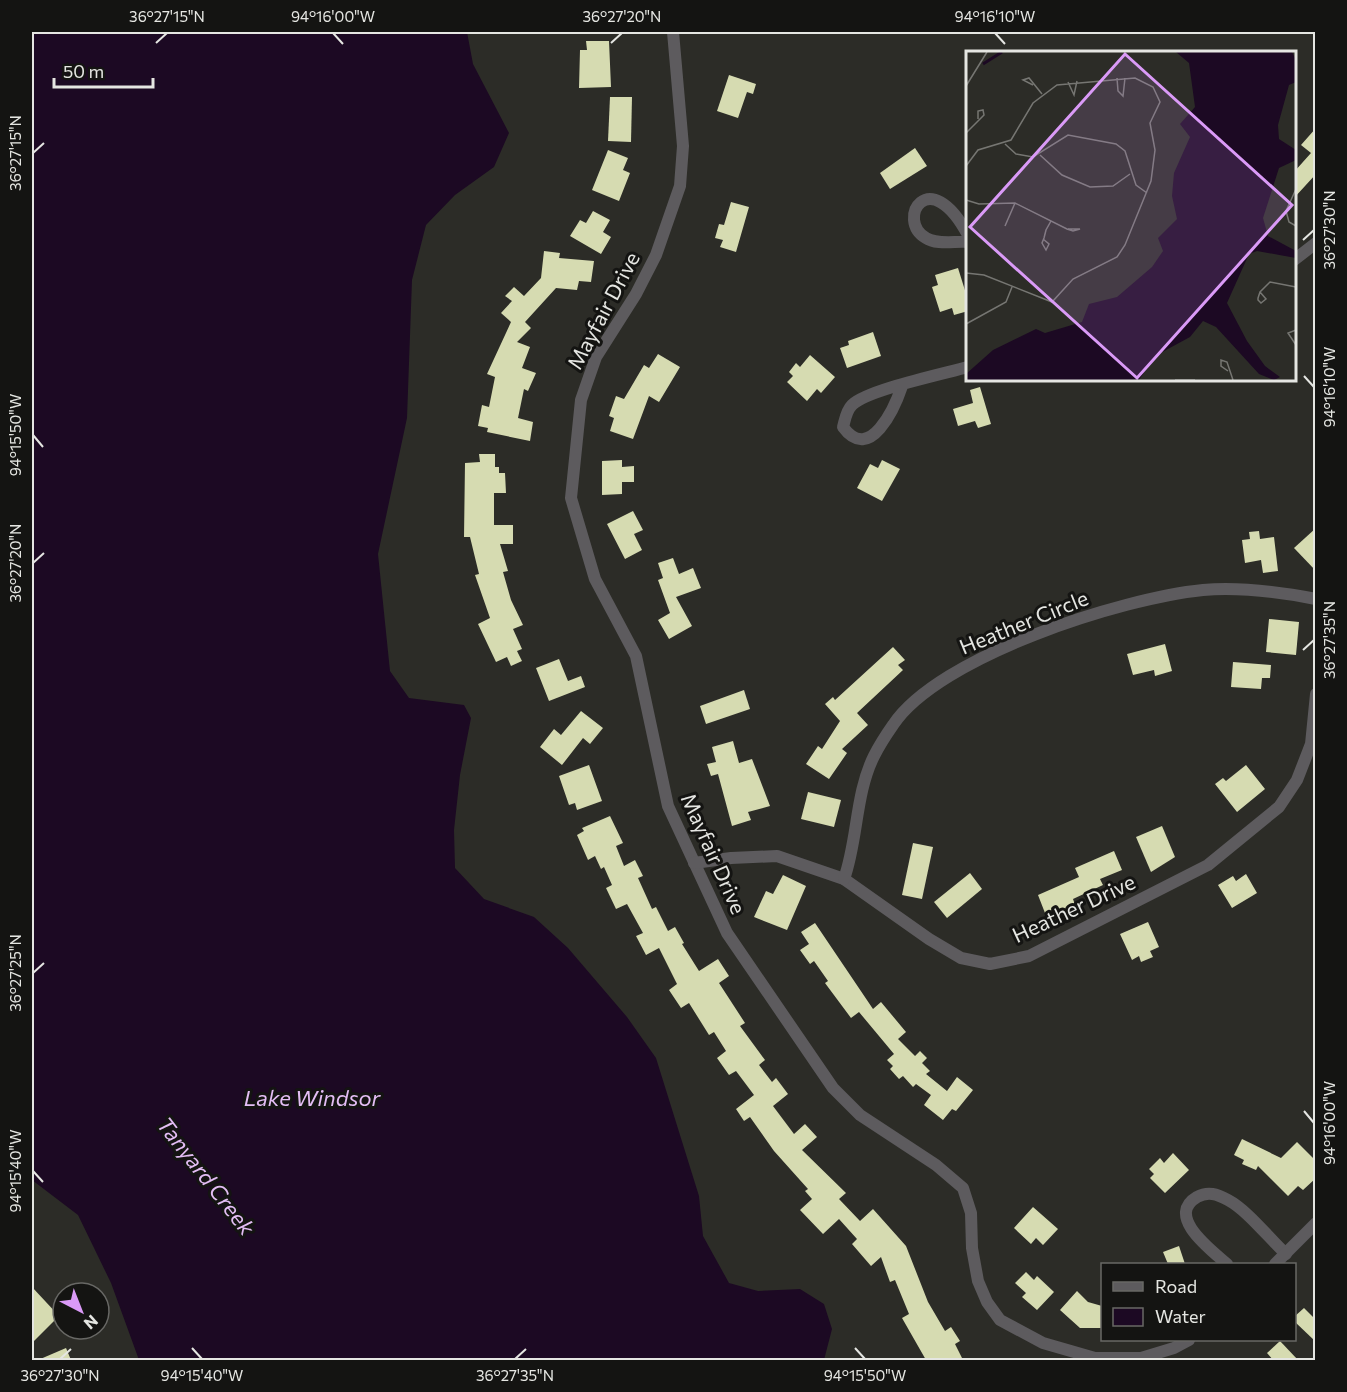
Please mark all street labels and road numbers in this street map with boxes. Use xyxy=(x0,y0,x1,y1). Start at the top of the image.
street label: Mayfair Drive xyxy=(561,247,644,373)
street label: Heather Circle xyxy=(955,584,1091,659)
street label: Mayfair Drive xyxy=(677,789,752,917)
street label: Heather Drive xyxy=(1008,868,1139,947)

